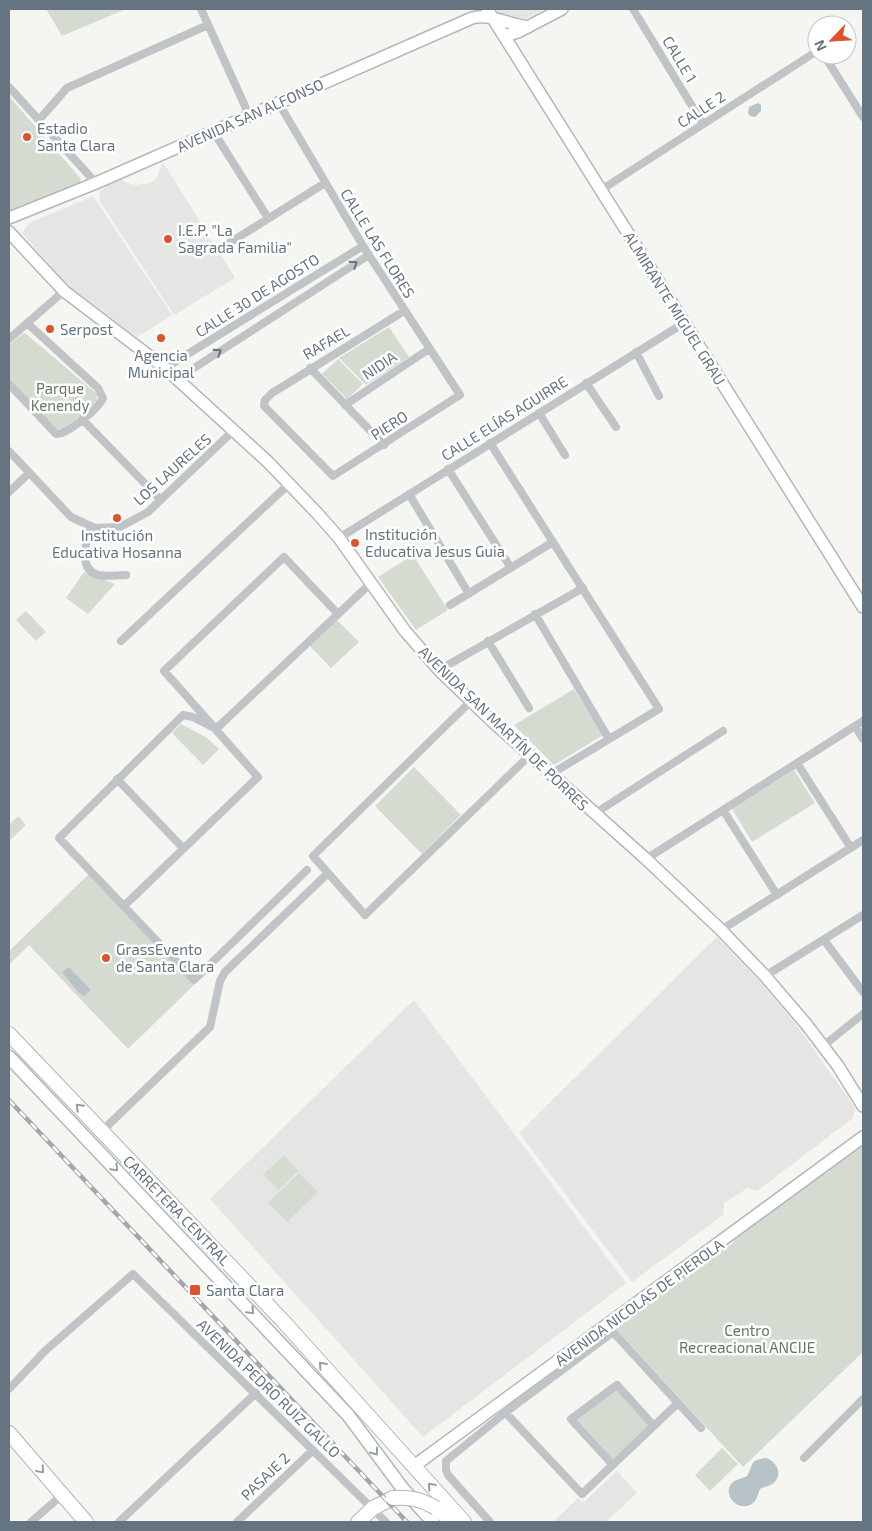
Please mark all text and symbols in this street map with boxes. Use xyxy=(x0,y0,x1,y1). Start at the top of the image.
north arrow xyxy=(807,15,857,65)
street label: CALLE 1 xyxy=(659,33,701,85)
text: N xyxy=(810,38,830,54)
street label: AVENIDA SAN ALFONSO xyxy=(174,75,326,155)
street label: CALLE 2 xyxy=(674,87,728,131)
place label: Estadio Santa Clara xyxy=(37,119,115,154)
marker: Estadio Santa Clara xyxy=(21,131,33,143)
street label: CALLE LAS FLORES xyxy=(337,185,419,301)
place label: I.E.P. "La Sagrada Familia" xyxy=(178,221,292,256)
street label: ALMIRANTE MIGUEL GRAU xyxy=(620,228,730,388)
marker: I.E.P. "La Sagrada Familia" xyxy=(162,233,174,245)
street label: CALLE 30 DE AGOSTO xyxy=(192,250,322,340)
one-way arrow xyxy=(349,261,358,271)
place label: Serpost xyxy=(60,320,113,338)
street label: RAFAEL xyxy=(299,321,353,363)
marker: Serpost xyxy=(44,323,56,335)
marker: Agencia Municipal xyxy=(155,332,167,344)
place label: Agencia Municipal xyxy=(128,346,195,381)
street label: NIDIA xyxy=(358,347,400,383)
one-way arrow xyxy=(212,349,221,359)
street label: CALLE ELÍAS AGUIRRE xyxy=(438,372,570,464)
park label: Parque Kenendy xyxy=(31,379,89,414)
street label: PIERO xyxy=(367,406,411,444)
street label: LOS LAURELES xyxy=(129,429,215,509)
marker: Institución Educativa Hosanna xyxy=(111,512,123,524)
place label: Institución Educativa Jesus Guia xyxy=(365,525,505,560)
place label: Institución Educativa Hosanna xyxy=(52,526,182,561)
marker: Institución Educativa Jesus Guia xyxy=(349,537,361,549)
street label: AVENIDA SAN MARTÍN DE PORRES xyxy=(415,642,593,814)
place label: GrassEvento de Santa Clara xyxy=(116,940,214,975)
marker: GrassEvento de Santa Clara xyxy=(100,952,112,964)
one-way arrow xyxy=(76,1104,85,1113)
street label: CARRETERA CENTRAL xyxy=(120,1151,234,1269)
one-way arrow xyxy=(109,1162,118,1171)
street label: AVENIDA NICOLAS DE PIEROLA xyxy=(551,1234,727,1369)
place label: Santa Clara xyxy=(206,1281,284,1299)
marker: Santa Clara xyxy=(188,1283,202,1297)
one-way arrow xyxy=(245,1306,254,1315)
street label: AVENIDA PEDRO RUIZ GALLO xyxy=(194,1315,344,1461)
park label: Centro Recreacional ANCIJE xyxy=(679,1321,815,1356)
one-way arrow xyxy=(319,1362,328,1371)
one-way arrow xyxy=(370,1446,378,1455)
street label: PASAJE 2 xyxy=(237,1448,293,1504)
one-way arrow xyxy=(35,1464,44,1473)
one-way arrow xyxy=(428,1482,437,1491)

